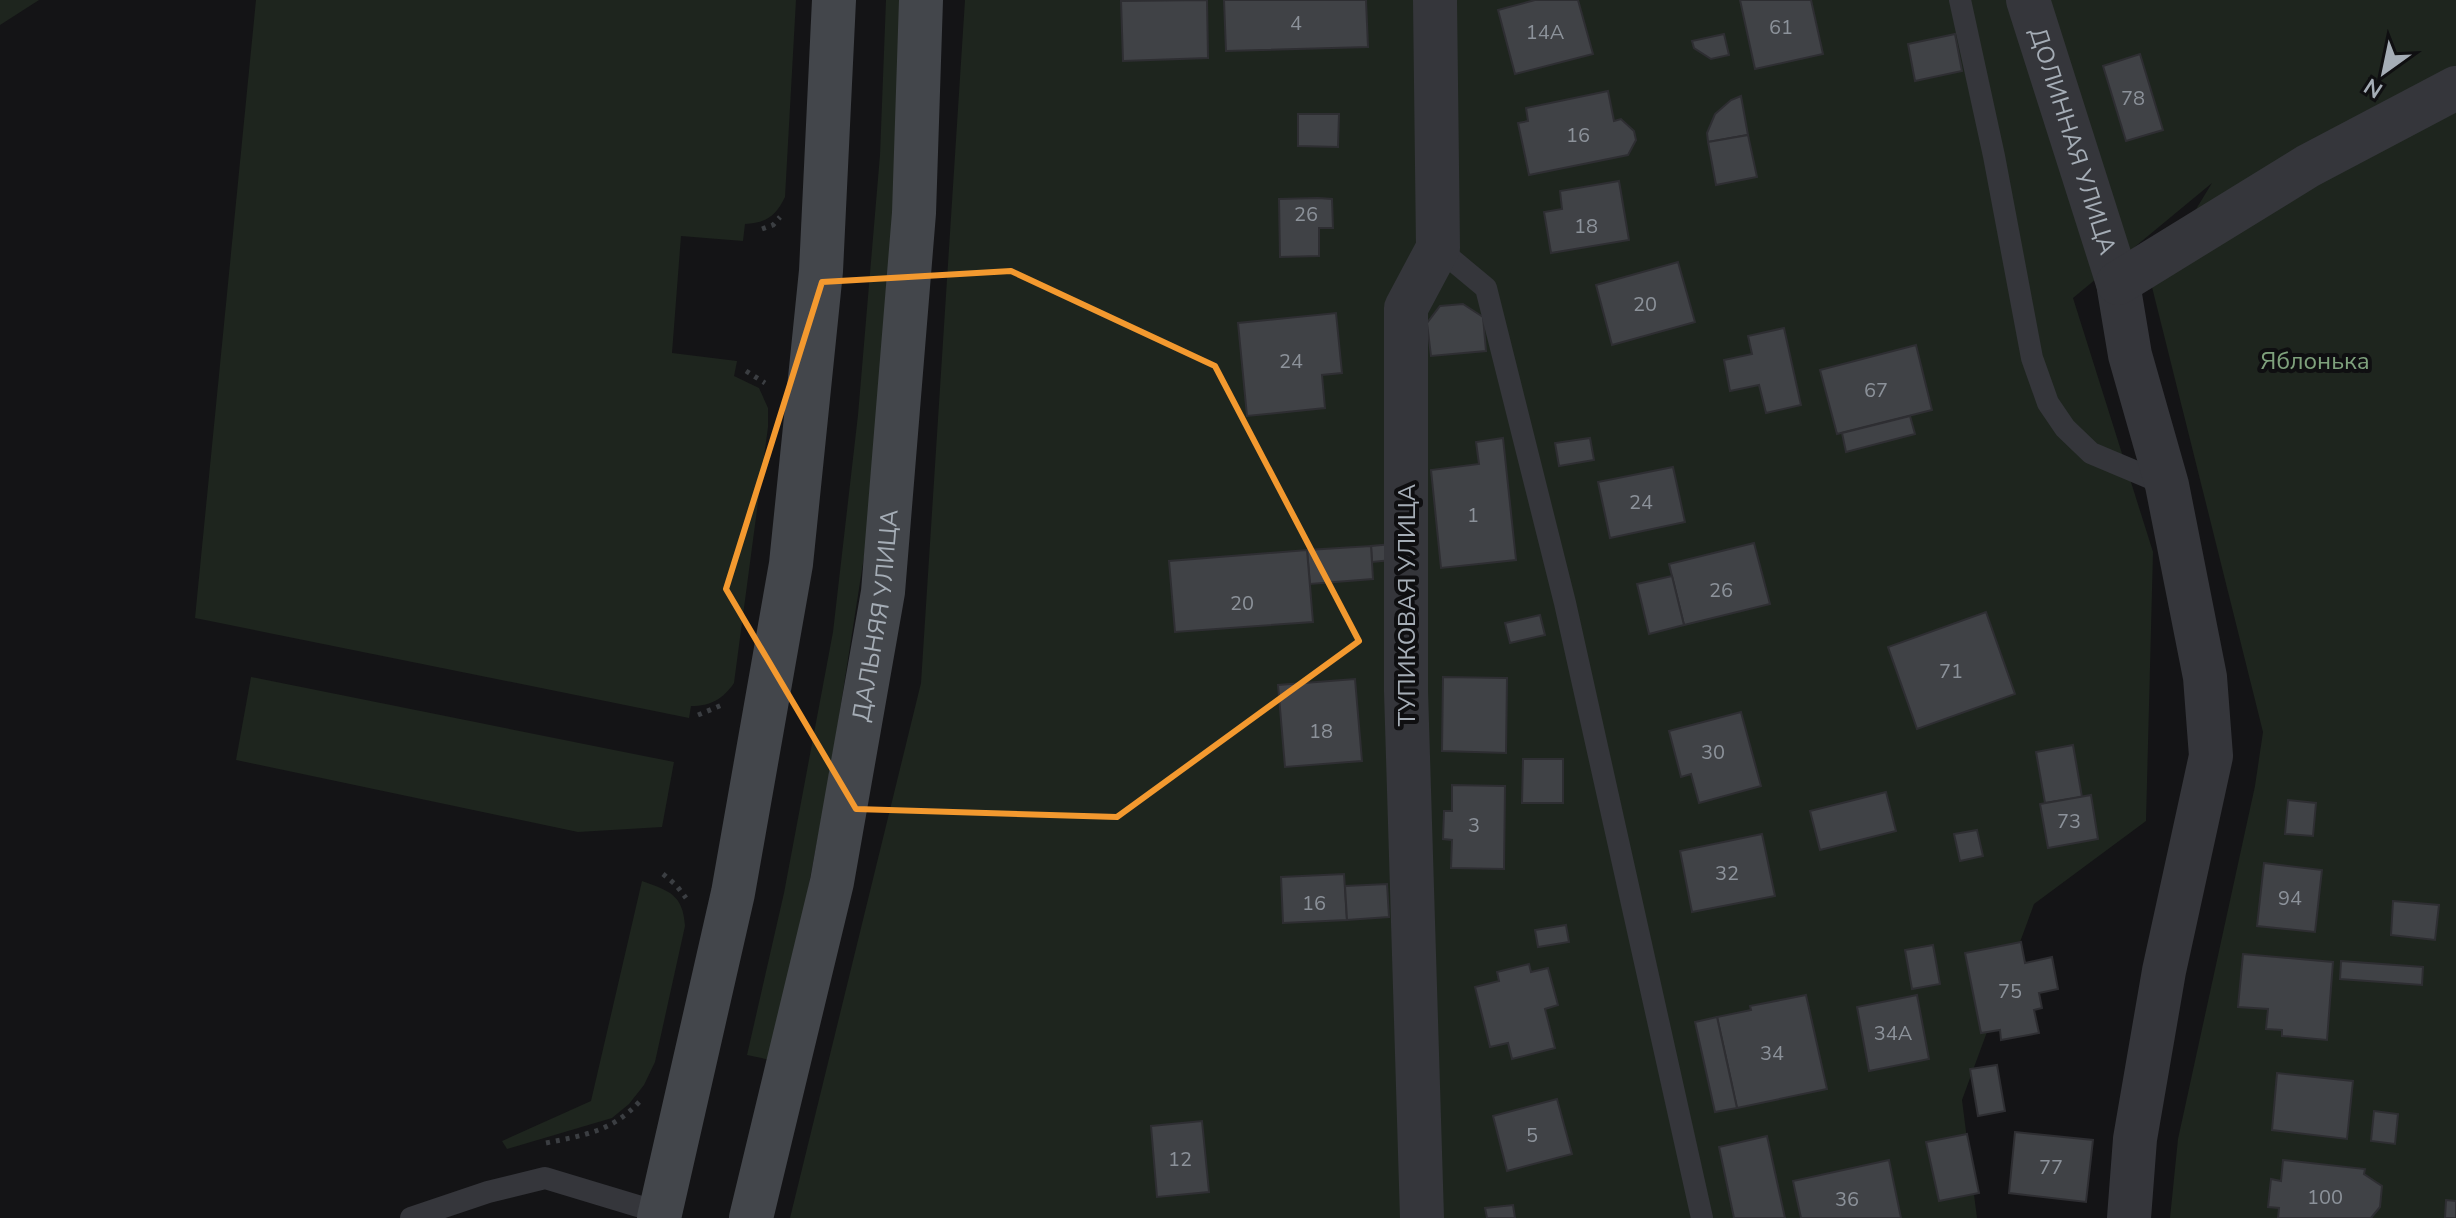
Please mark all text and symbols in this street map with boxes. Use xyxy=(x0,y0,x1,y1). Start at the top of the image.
house number: 4 xyxy=(1290,10,1302,37)
house number: 61 xyxy=(1769,14,1793,41)
house number: 14А xyxy=(1526,19,1565,46)
street label: ДОЛИННАЯ УЛИЦА xyxy=(2022,24,2124,259)
north arrow xyxy=(2344,32,2424,112)
text: N xyxy=(2359,71,2389,105)
house number: 78 xyxy=(2121,85,2145,112)
house number: 16 xyxy=(1566,122,1590,149)
house number: 26 xyxy=(1294,201,1318,228)
house number: 18 xyxy=(1574,213,1598,240)
house number: 20 xyxy=(1633,291,1657,318)
park label: Яблонька xyxy=(2260,345,2370,377)
house number: 24 xyxy=(1279,348,1303,375)
house number: 67 xyxy=(1864,377,1888,404)
street label: ТУПИКОВАЯ УЛИЦА xyxy=(1391,483,1423,726)
house number: 24 xyxy=(1629,489,1653,516)
house number: 1 xyxy=(1467,502,1479,529)
street label: ДАЛЬНЯЯ УЛИЦА xyxy=(845,508,906,724)
house number: 26 xyxy=(1709,577,1733,604)
house number: 20 xyxy=(1230,590,1254,617)
house number: 71 xyxy=(1939,658,1963,685)
house number: 18 xyxy=(1309,718,1333,745)
house number: 30 xyxy=(1701,739,1725,766)
house number: 73 xyxy=(2057,808,2081,835)
house number: 3 xyxy=(1468,812,1480,839)
house number: 32 xyxy=(1715,860,1739,887)
house number: 94 xyxy=(2278,885,2302,912)
house number: 16 xyxy=(1302,890,1326,917)
house number: 75 xyxy=(1998,978,2022,1005)
house number: 34А xyxy=(1874,1020,1913,1047)
house number: 34 xyxy=(1760,1040,1784,1067)
house number: 5 xyxy=(1526,1122,1538,1149)
house number: 12 xyxy=(1168,1146,1192,1173)
house number: 77 xyxy=(2039,1154,2063,1181)
house number: 100 xyxy=(2307,1184,2343,1211)
house number: 36 xyxy=(1835,1186,1859,1213)

